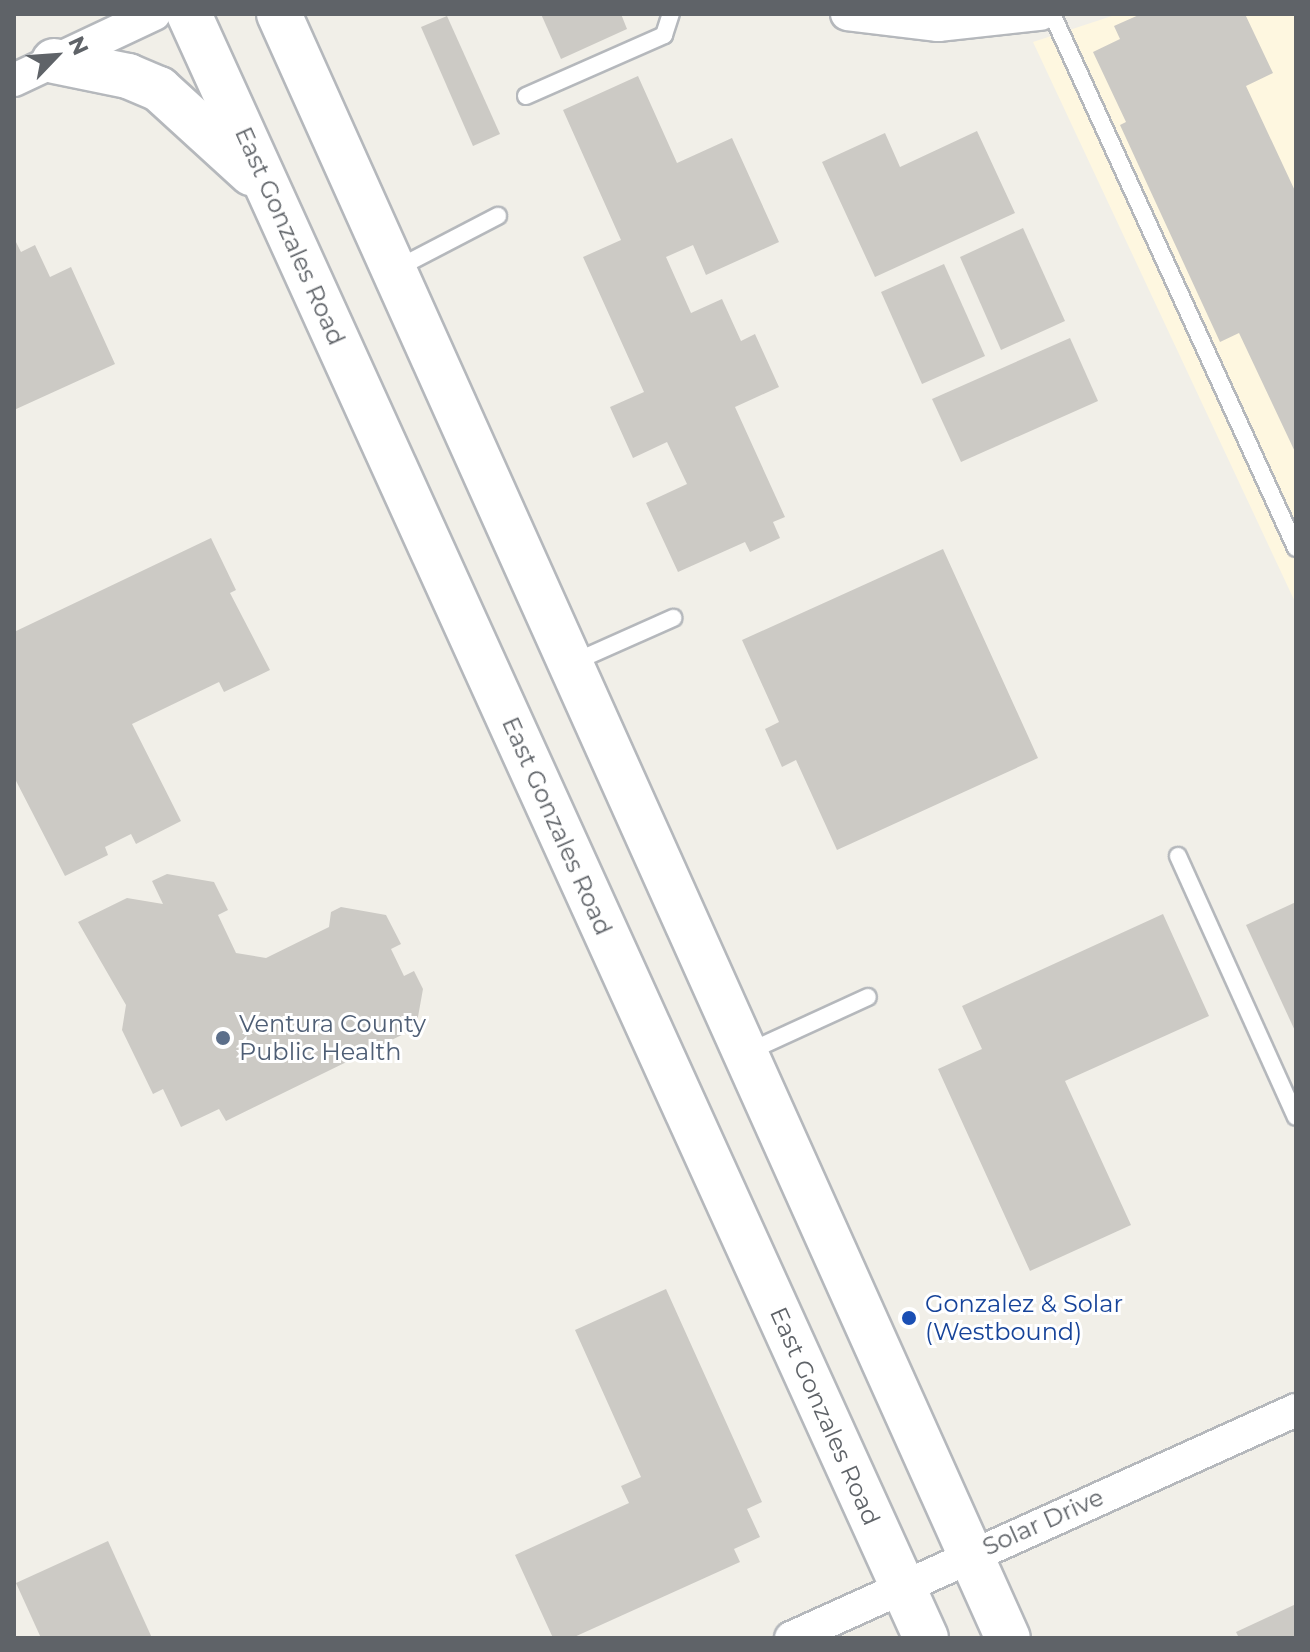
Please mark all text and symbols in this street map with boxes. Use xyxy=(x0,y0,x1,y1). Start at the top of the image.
north arrow xyxy=(16,16,96,96)
text: N xyxy=(62,32,94,59)
street label: East Gonzales Road xyxy=(229,122,351,350)
street label: East Gonzales Road xyxy=(496,712,618,940)
place label: Ventura County Public Health xyxy=(239,1010,426,1066)
marker: Ventura County Public Health xyxy=(214,1029,232,1047)
place label: Gonzalez & Solar (Westbound) xyxy=(925,1290,1123,1346)
street label: East Gonzales Road xyxy=(764,1302,886,1530)
marker: Gonzalez & Solar (Westbound) xyxy=(900,1309,918,1327)
street label: Solar Drive xyxy=(978,1483,1108,1561)

